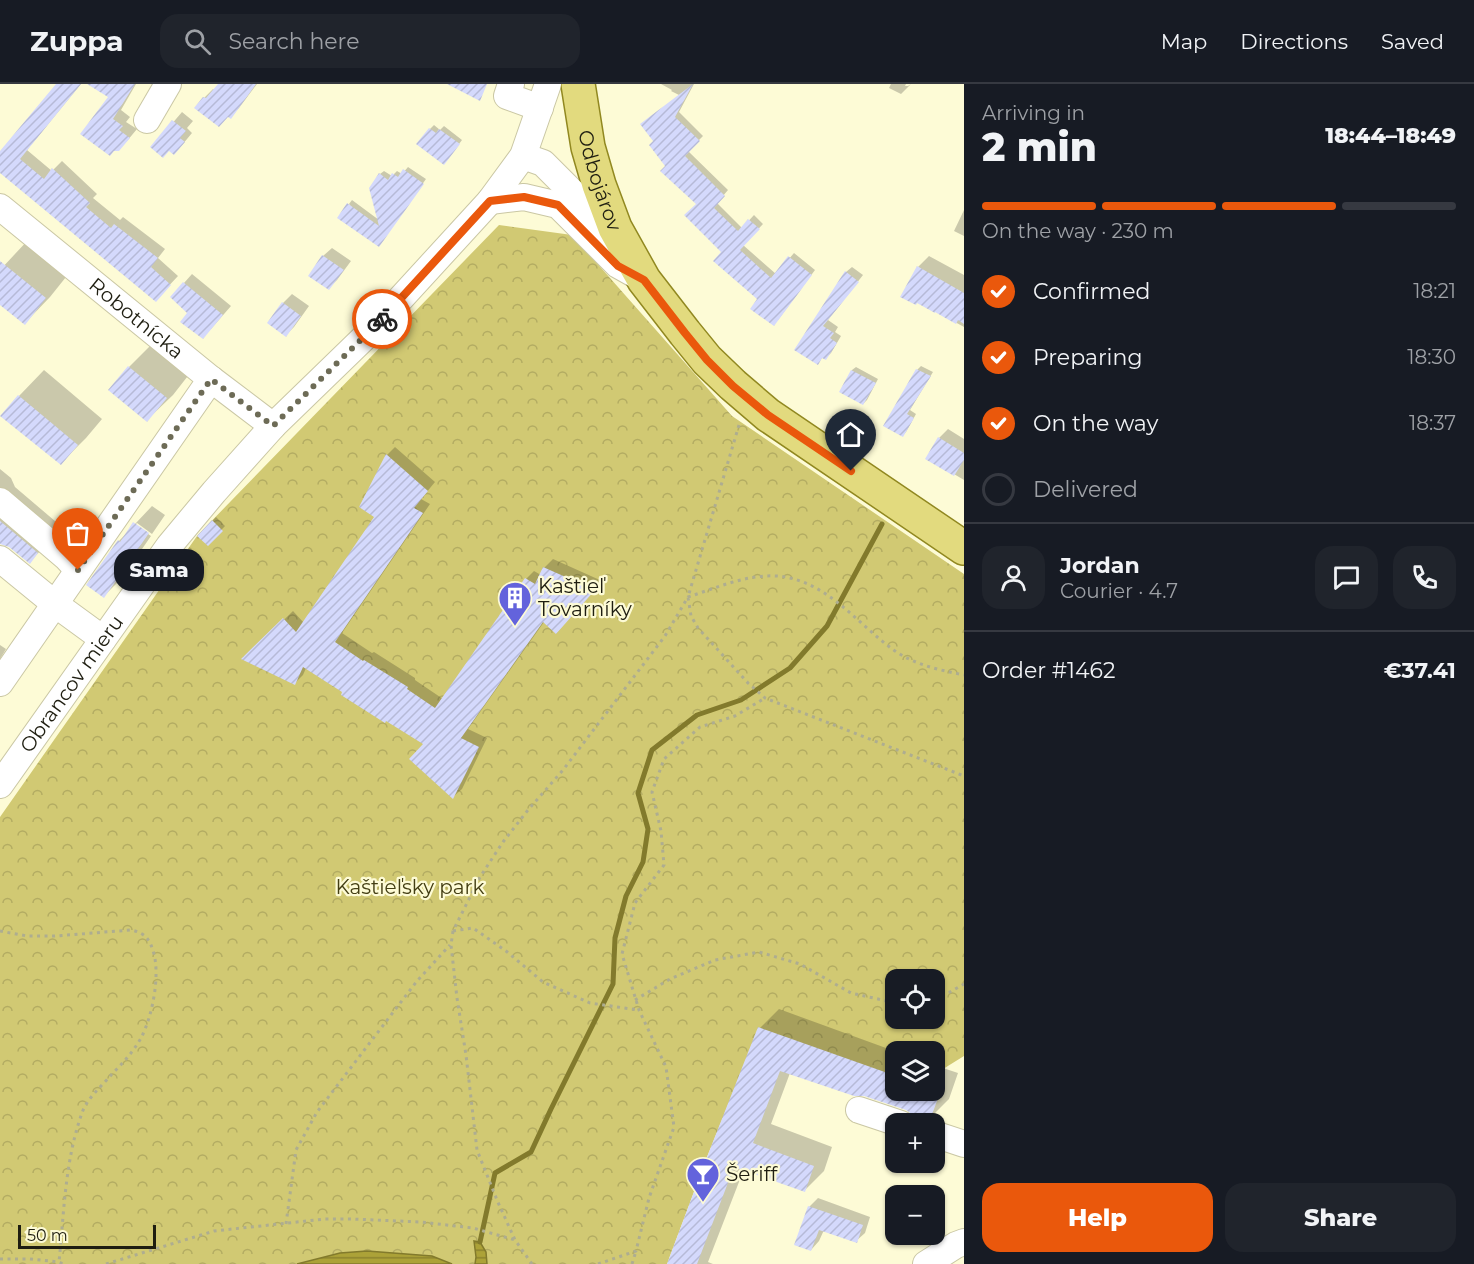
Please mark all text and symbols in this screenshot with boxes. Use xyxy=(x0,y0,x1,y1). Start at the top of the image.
search box xyxy=(160,14,580,68)
text: Zuppa xyxy=(30,24,124,58)
icon: search xyxy=(181,25,214,58)
text: Search here xyxy=(229,28,359,55)
text: Map xyxy=(1161,29,1207,54)
text: Directions xyxy=(1240,29,1348,54)
text: Saved xyxy=(1381,29,1444,54)
text: Arriving in xyxy=(982,101,1085,125)
text: 18:44–18:49 xyxy=(1325,122,1456,149)
text: 2 min xyxy=(982,123,1097,171)
street label: Odbojárov xyxy=(573,128,627,234)
text: On the way · 230 m xyxy=(982,219,1174,243)
street label: Robotnícka xyxy=(84,273,189,364)
icon: check xyxy=(982,275,1015,308)
text: Confirmed xyxy=(1033,278,1150,305)
text: 18:21 xyxy=(1413,279,1456,303)
courier xyxy=(352,289,412,349)
icon: bike xyxy=(366,303,399,336)
icon: check xyxy=(982,341,1015,374)
text: Preparing xyxy=(1033,344,1142,371)
text: 18:30 xyxy=(1407,345,1456,369)
icon: check xyxy=(982,407,1015,440)
pin xyxy=(825,409,876,471)
text: On the way xyxy=(1033,410,1158,437)
text: 18:37 xyxy=(1409,411,1456,435)
icon: home xyxy=(834,418,867,451)
text: Delivered xyxy=(1033,476,1138,503)
pin xyxy=(52,508,103,570)
icon: bag xyxy=(61,517,94,550)
button: person xyxy=(982,546,1045,609)
button: chat xyxy=(1315,546,1378,609)
button: phone xyxy=(1393,546,1456,609)
callout: Sama xyxy=(114,549,204,591)
text: Jordan xyxy=(1060,552,1140,579)
text: Sama xyxy=(130,558,188,582)
place label: Kaštieľ Tovarníky xyxy=(538,574,632,621)
text: Courier · 4.7 xyxy=(1060,579,1178,603)
building icon: Kaštieľ Tovarníky xyxy=(497,580,533,627)
street label: Obrancov mieru xyxy=(15,610,128,757)
text: Order #1462 xyxy=(982,657,1115,684)
text: €37.41 xyxy=(1384,657,1456,684)
park label: Kaštieľsky park xyxy=(336,875,484,899)
map controls xyxy=(885,969,945,1245)
button: locate xyxy=(885,969,945,1029)
button: layers xyxy=(885,1041,945,1101)
button: + xyxy=(885,1113,945,1173)
bar icon: Šeriff xyxy=(685,1156,721,1203)
place label: Šeriff xyxy=(726,1162,778,1186)
button: Help xyxy=(982,1183,1213,1252)
button: Share xyxy=(1225,1183,1456,1252)
button: − xyxy=(885,1185,945,1245)
scale bar xyxy=(18,1222,156,1250)
text: 50 m xyxy=(27,1226,68,1245)

